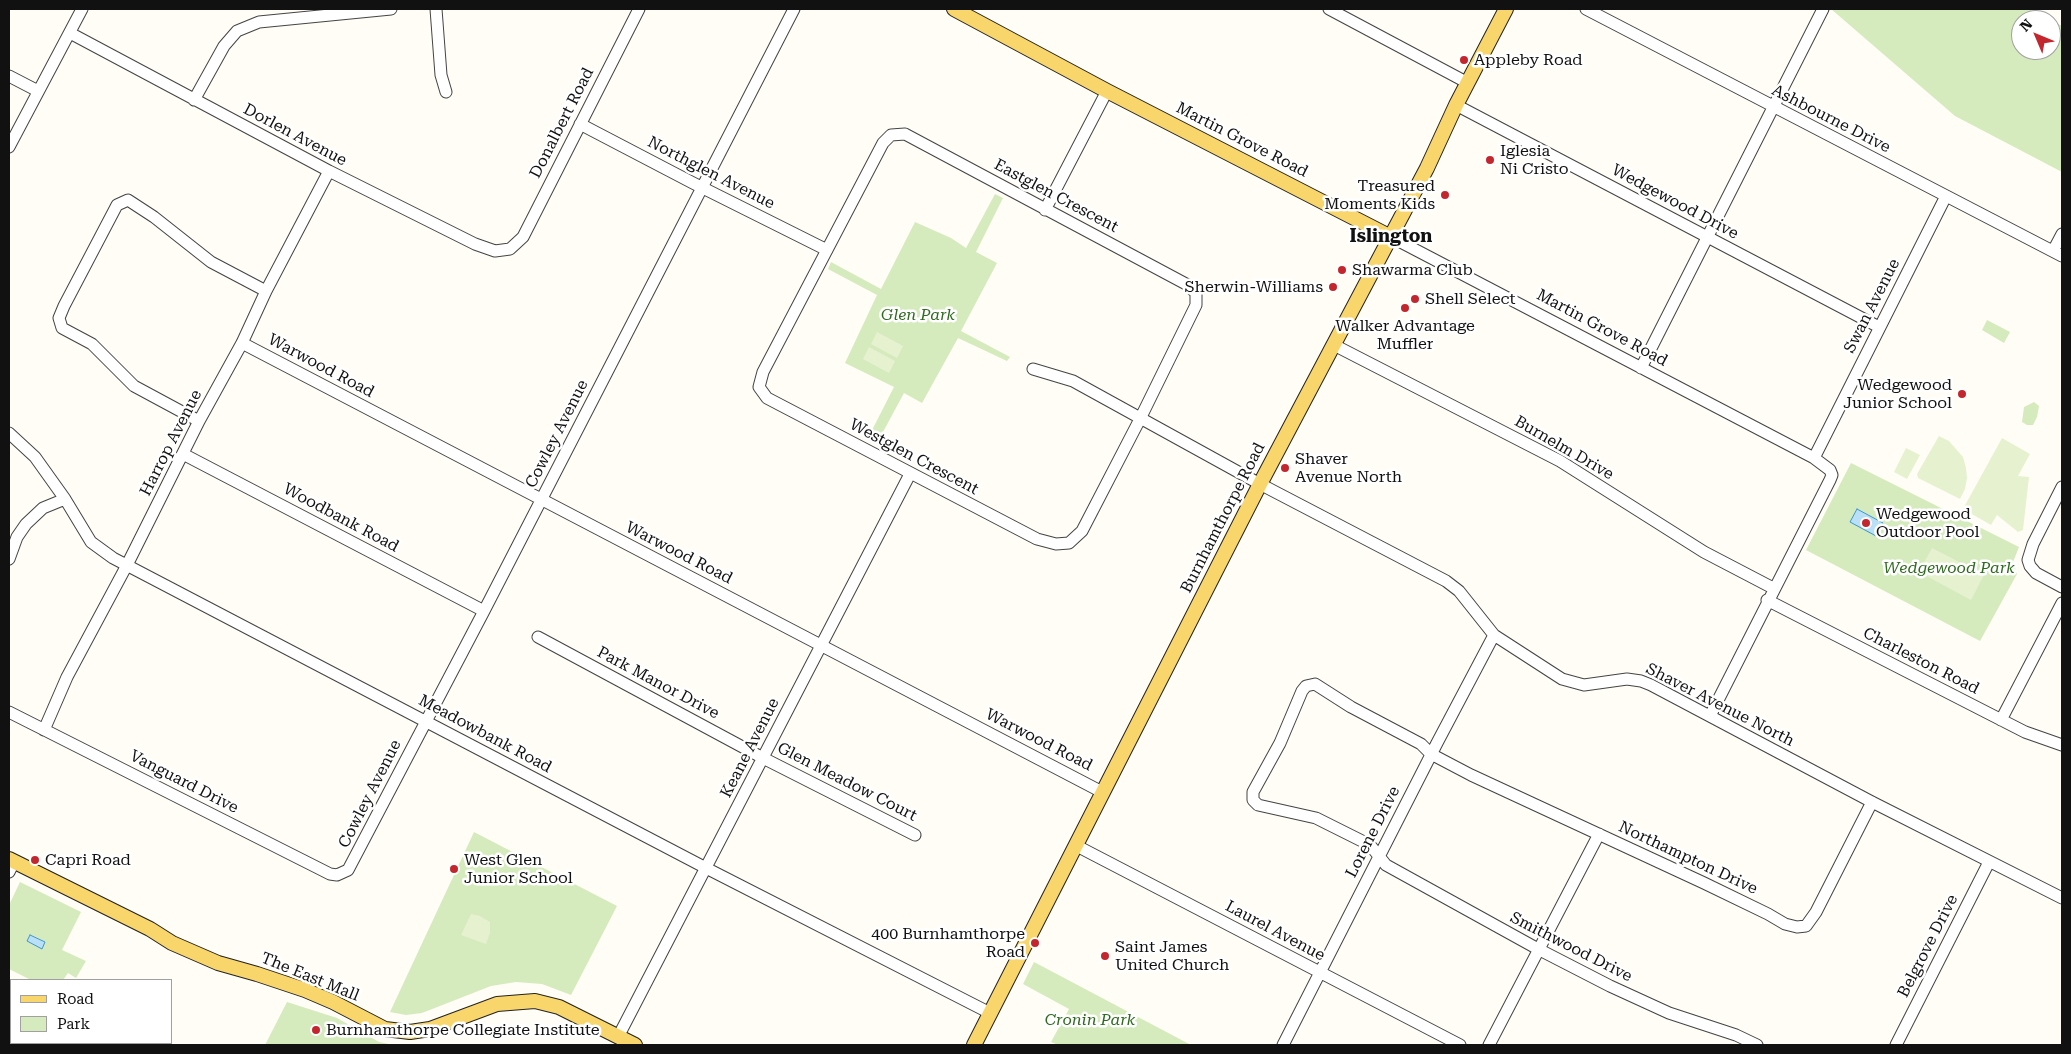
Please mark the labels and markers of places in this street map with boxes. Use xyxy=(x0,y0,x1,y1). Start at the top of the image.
place label: Appleby Road xyxy=(1474,50,1582,70)
marker: Appleby Road xyxy=(1458,54,1470,66)
place label: Iglesia Ni Cristo xyxy=(1500,141,1568,179)
marker: Iglesia Ni Cristo xyxy=(1484,154,1496,166)
place label: Treasured Moments Kids xyxy=(1324,176,1435,214)
marker: Treasured Moments Kids xyxy=(1439,189,1451,201)
place label: Shawarma Club xyxy=(1352,260,1473,280)
marker: Shawarma Club xyxy=(1336,264,1348,276)
place label: Sherwin-Williams xyxy=(1185,277,1323,297)
marker: Sherwin-Williams xyxy=(1327,281,1339,293)
place label: Shell Select xyxy=(1425,289,1515,309)
marker: Shell Select xyxy=(1409,293,1421,305)
marker: Walker Advantage Muffler xyxy=(1399,302,1411,314)
place label: Walker Advantage Muffler xyxy=(1335,316,1475,354)
place label: Wedgewood Junior School xyxy=(1843,375,1952,413)
marker: Wedgewood Junior School xyxy=(1956,388,1968,400)
place label: Shaver Avenue North xyxy=(1295,449,1402,487)
marker: Shaver Avenue North xyxy=(1279,462,1291,474)
place label: Wedgewood Outdoor Pool xyxy=(1876,504,1980,542)
marker: Wedgewood Outdoor Pool xyxy=(1860,517,1872,529)
place label: Capri Road xyxy=(45,850,131,870)
place label: West Glen Junior School xyxy=(464,850,573,888)
marker: Capri Road xyxy=(29,854,41,866)
marker: West Glen Junior School xyxy=(448,863,460,875)
place label: 400 Burnhamthorpe Road xyxy=(871,924,1025,962)
marker: 400 Burnhamthorpe Road xyxy=(1029,937,1041,949)
place label: Saint James United Church xyxy=(1115,937,1229,975)
marker: Saint James United Church xyxy=(1099,950,1111,962)
place label: Burnhamthorpe Collegiate Institute xyxy=(326,1020,600,1040)
marker: Burnhamthorpe Collegiate Institute xyxy=(310,1024,322,1036)

